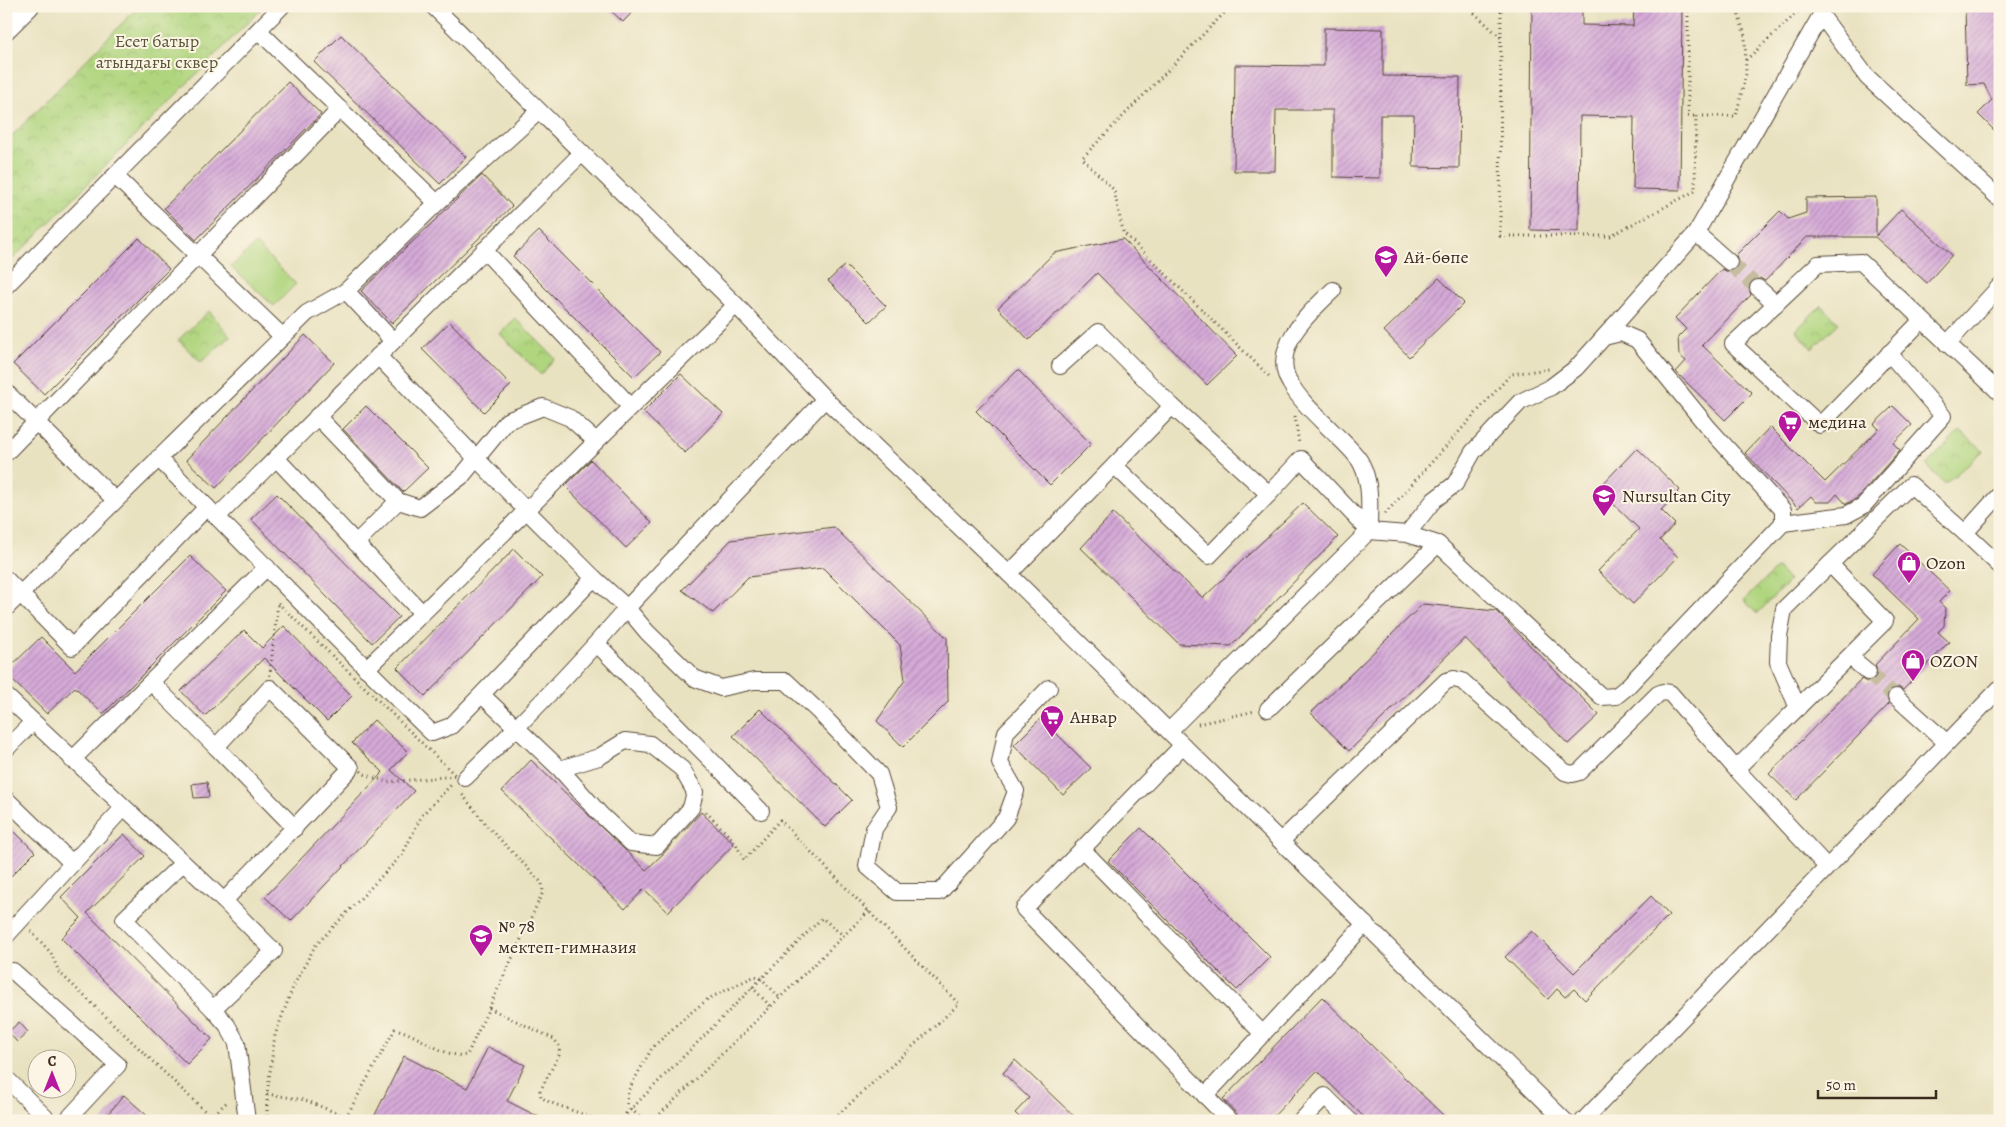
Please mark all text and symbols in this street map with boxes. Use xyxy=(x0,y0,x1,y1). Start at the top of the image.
park label: Есет батыр атындағы сквер xyxy=(96,29,218,74)
school or university icon: Ай-бөпе xyxy=(1373,244,1399,278)
place label: Ай-бөпе xyxy=(1403,245,1469,269)
supermarket icon: медина xyxy=(1777,409,1803,443)
place label: медина xyxy=(1808,410,1867,434)
school or university icon: Nursultan City xyxy=(1591,483,1617,517)
place label: Nursultan City xyxy=(1622,484,1732,508)
shop icon: Ozon xyxy=(1896,550,1922,584)
place label: Ozon xyxy=(1926,551,1966,575)
shop icon: OZON xyxy=(1900,648,1926,682)
place label: OZON xyxy=(1930,649,1978,673)
supermarket icon: Анвар xyxy=(1039,704,1065,738)
place label: Анвар xyxy=(1069,705,1117,729)
place label: № 78 мектеп-гимназия xyxy=(498,914,637,959)
school or university icon: № 78 мектеп-гимназия xyxy=(468,923,494,957)
north arrow xyxy=(28,1050,78,1100)
text: С xyxy=(48,1052,57,1071)
scale bar xyxy=(1818,1067,1936,1099)
text: 50 m xyxy=(1826,1075,1856,1095)

